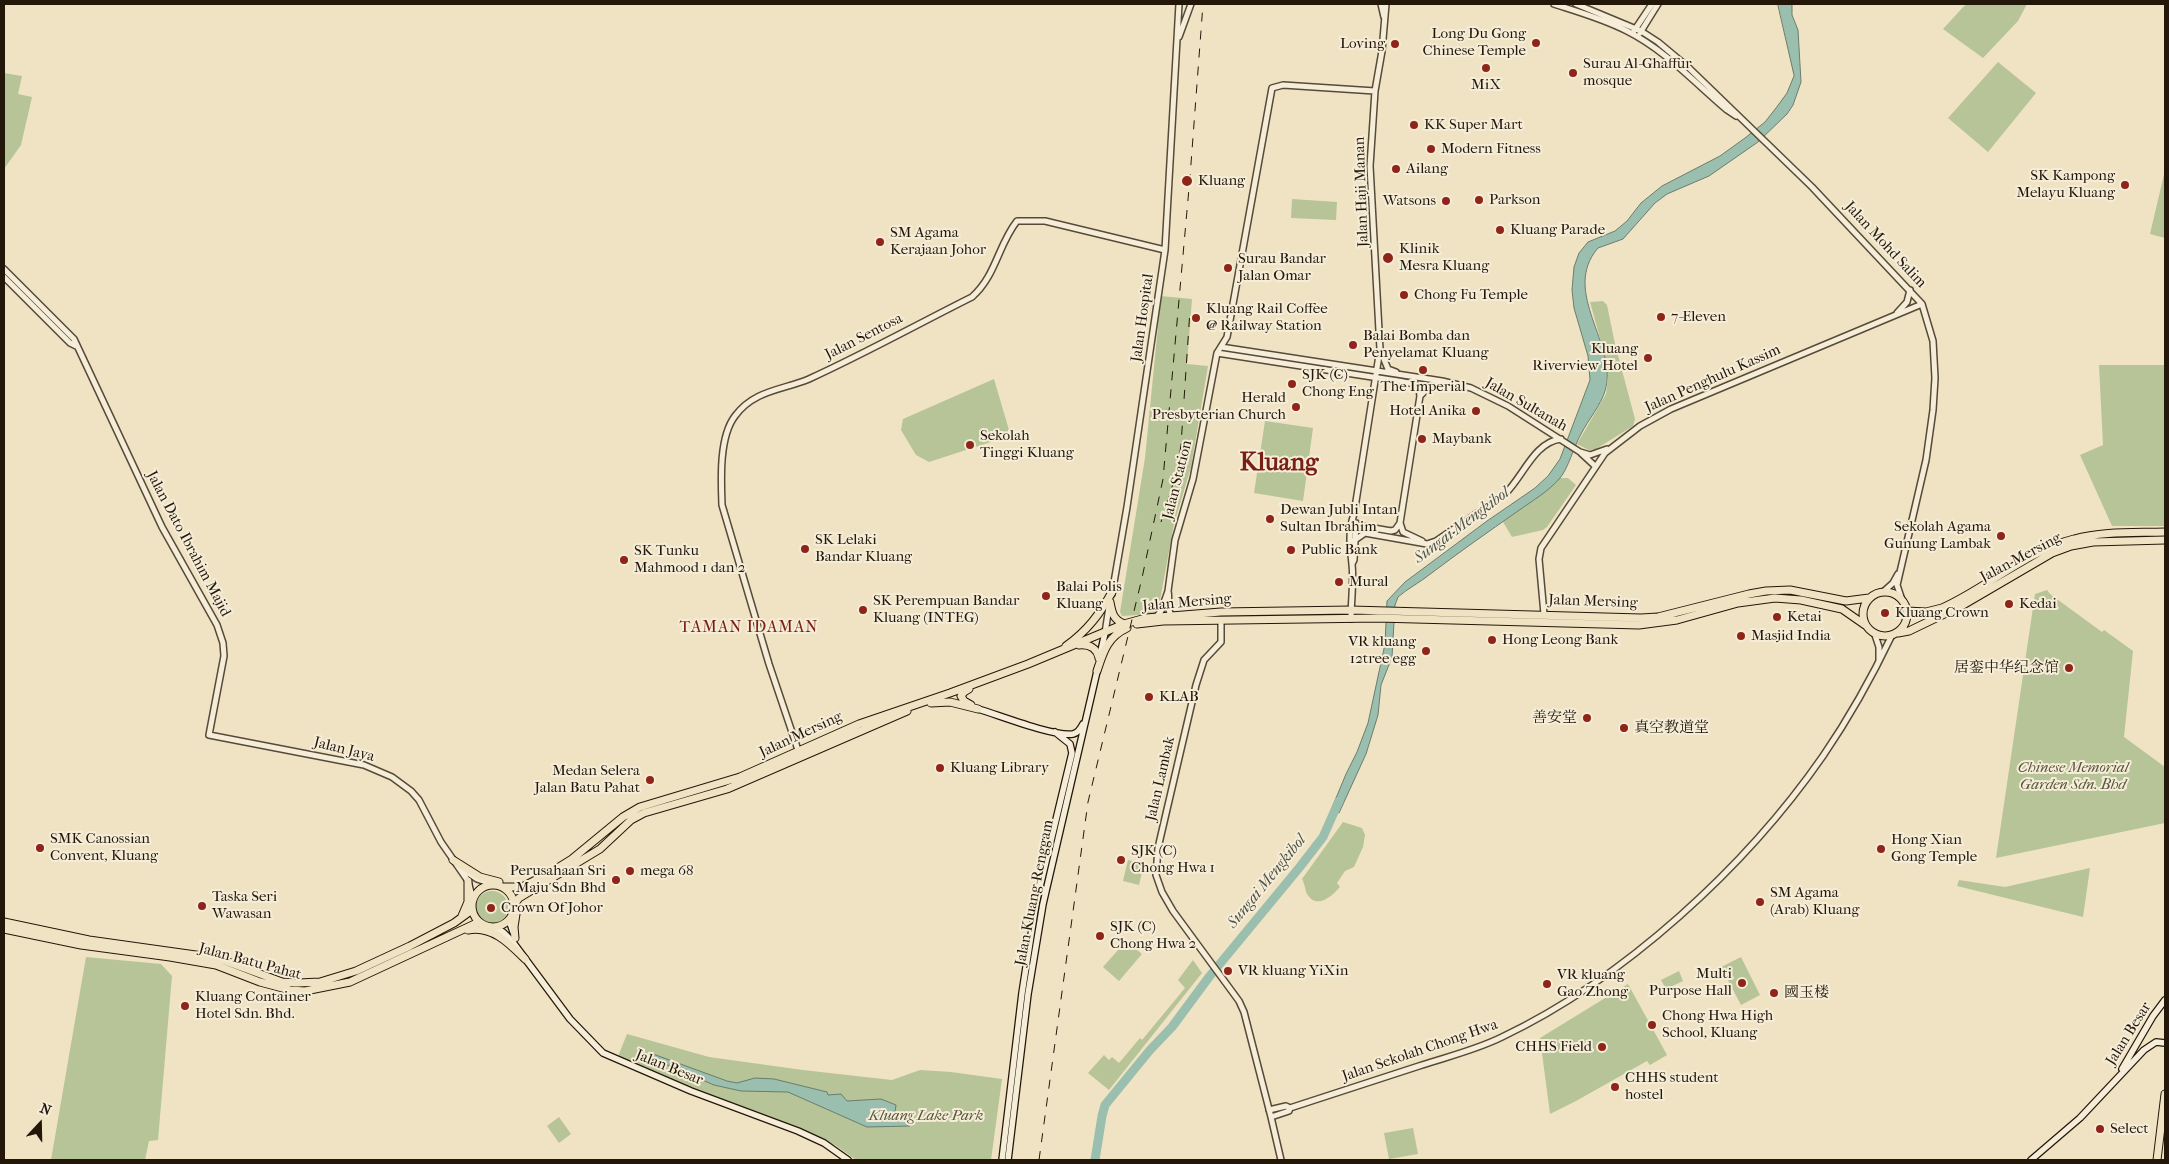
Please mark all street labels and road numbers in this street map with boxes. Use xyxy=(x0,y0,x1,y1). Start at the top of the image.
street label: Jalan Haji Manan xyxy=(1351,136,1373,248)
street label: Jalan Mohd Salim xyxy=(1840,198,1930,292)
street label: Jalan Hospital xyxy=(1128,273,1158,363)
street label: Jalan Sentosa xyxy=(822,310,906,364)
street label: Jalan Penghulu Kassim xyxy=(1642,341,1784,417)
street label: Jalan Sultanah xyxy=(1482,374,1570,436)
street label: Jalan Station xyxy=(1159,438,1197,522)
street label: Jalan Dato Ibrahim Majid xyxy=(142,468,234,620)
street label: Jalan Mersing xyxy=(1977,529,2065,587)
street label: Jalan Mersing xyxy=(1142,590,1232,616)
street label: Jalan Mersing xyxy=(1548,591,1638,613)
street label: Jalan Mersing xyxy=(757,708,845,762)
street label: Jalan Jaya xyxy=(312,734,376,766)
street label: Jalan Lambak xyxy=(1143,735,1179,823)
street label: Jalan Kluang-Renggam xyxy=(1012,818,1058,968)
street label: Jalan Batu Pahat xyxy=(197,940,303,984)
street label: Jalan Besar xyxy=(2102,999,2156,1069)
street label: Jalan Sekolah Chong Hwa xyxy=(1340,1016,1500,1086)
street label: Jalan Besar xyxy=(633,1046,705,1090)

